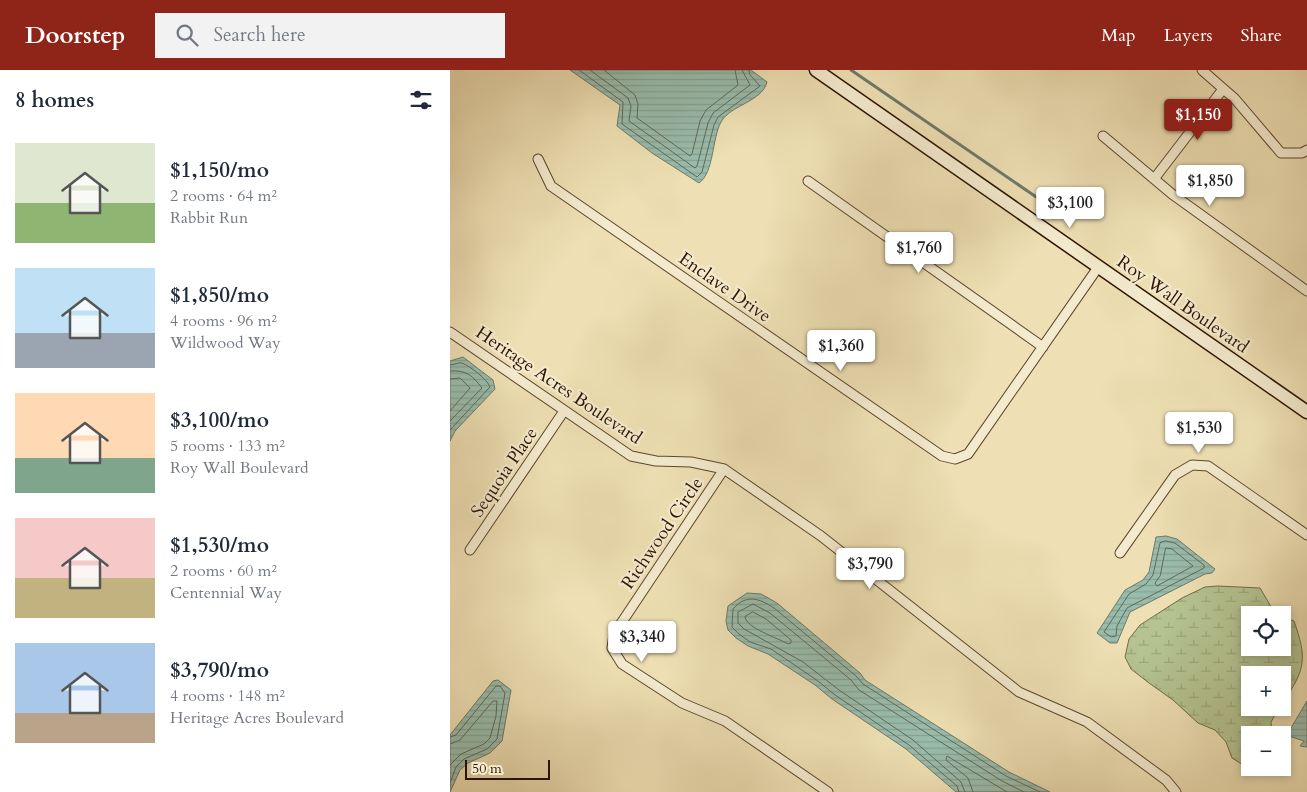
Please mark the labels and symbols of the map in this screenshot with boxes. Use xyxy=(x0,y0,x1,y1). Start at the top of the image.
pin: $1,150 xyxy=(1157,98,1239,141)
pin: $1,850 xyxy=(1169,164,1251,207)
pin: $3,100 xyxy=(1029,186,1111,229)
pin: $1,760 xyxy=(878,232,960,274)
street label: Enclave Drive xyxy=(673,246,776,328)
street label: Roy Wall Boulevard xyxy=(1112,249,1254,360)
street label: Heritage Acres Boulevard xyxy=(471,320,647,451)
pin: $1,360 xyxy=(800,330,882,372)
pin: $1,530 xyxy=(1158,412,1240,454)
street label: Sequoia Place xyxy=(465,422,544,522)
street label: Richwood Circle xyxy=(616,472,709,594)
pin: $3,790 xyxy=(829,548,911,590)
pin: $3,340 xyxy=(601,620,683,663)
scale bar xyxy=(465,757,550,780)

